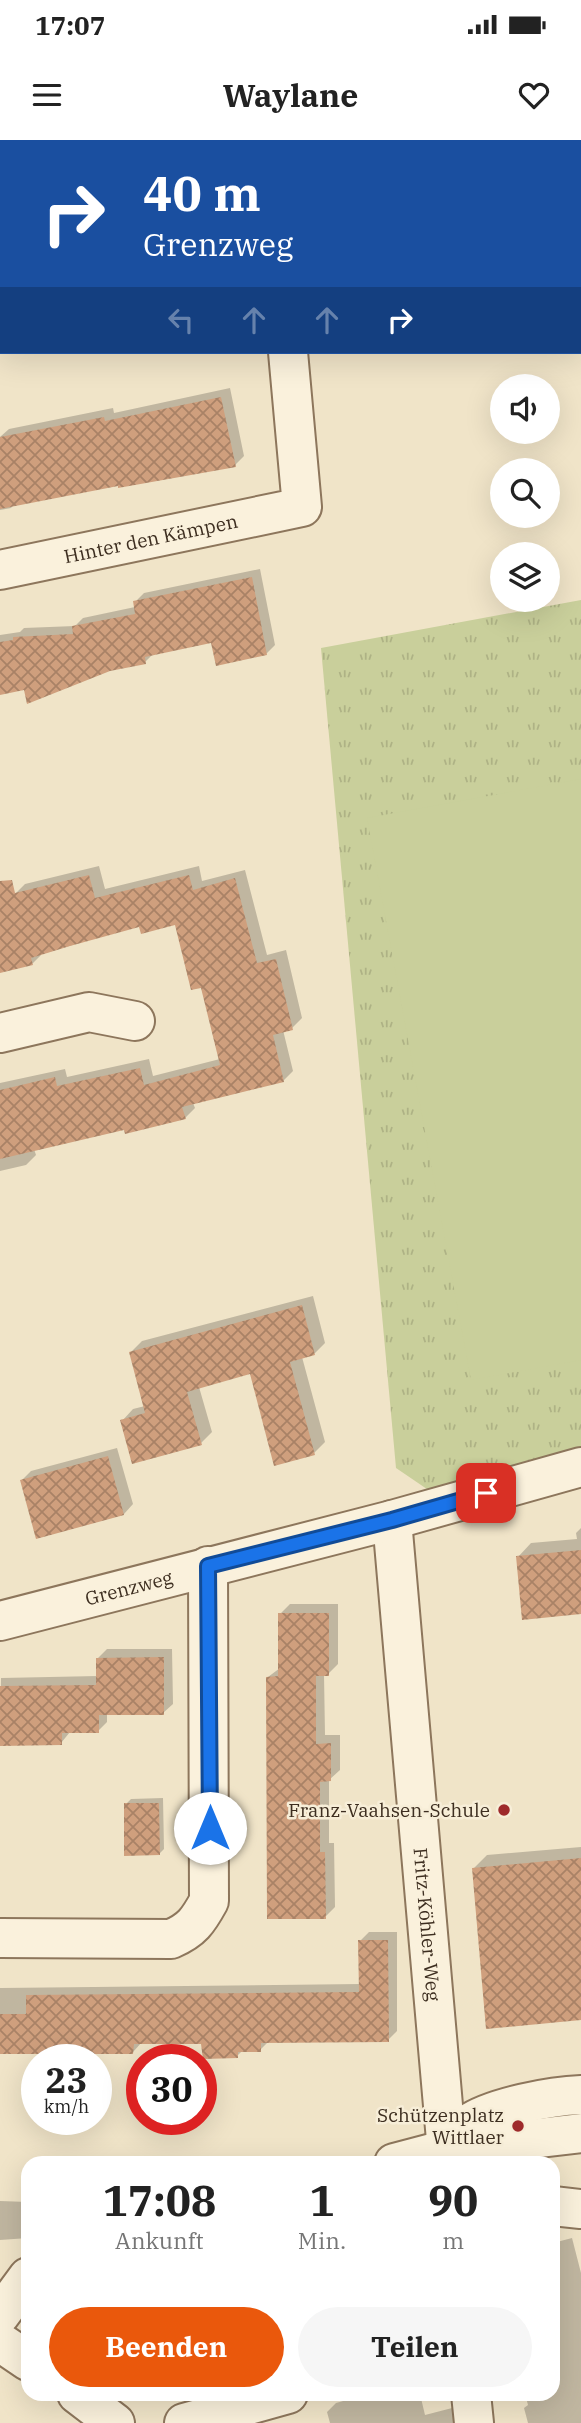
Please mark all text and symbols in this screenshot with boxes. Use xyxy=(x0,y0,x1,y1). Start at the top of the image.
text: 17:07 xyxy=(35,8,105,42)
text: Waylane xyxy=(223,74,358,116)
icon: menu xyxy=(28,76,66,114)
icon: heart xyxy=(515,76,553,114)
text: 40 m xyxy=(143,161,261,224)
icon: right xyxy=(28,168,119,259)
text: Grenzweg xyxy=(143,223,293,265)
icon: left xyxy=(162,301,200,339)
icon: ahead xyxy=(235,301,273,339)
icon: ahead xyxy=(308,301,346,339)
icon: right xyxy=(381,301,419,339)
map controls xyxy=(490,374,560,612)
button: sound xyxy=(490,374,560,444)
button: search xyxy=(490,458,560,528)
street label: Hinter den Kämpen xyxy=(62,509,240,568)
button: layers xyxy=(490,542,560,612)
pin xyxy=(456,1463,516,1523)
icon: arrive xyxy=(467,1474,505,1512)
street label: Grenzweg xyxy=(83,1565,176,1611)
position arrow xyxy=(173,1791,247,1865)
place label: Franz-Vaahsen-Schule xyxy=(288,1798,490,1822)
marker: Franz-Vaahsen-Schule xyxy=(496,1802,512,1818)
street label: Fritz-Köhler-Weg xyxy=(409,1847,446,2003)
speed limit sign: 30 xyxy=(126,2044,217,2135)
text: 23 xyxy=(45,2057,88,2103)
text: km/h xyxy=(44,2095,89,2118)
place label: Schützenplatz Wittlaer xyxy=(377,2103,505,2149)
marker: Schützenplatz Wittlaer xyxy=(510,2118,526,2134)
text: 17:08 xyxy=(103,2173,216,2228)
text: 1 xyxy=(309,2173,335,2228)
text: 90 xyxy=(428,2173,478,2228)
text: Ankunft xyxy=(115,2225,204,2255)
text: Min. xyxy=(298,2225,346,2255)
text: m xyxy=(442,2225,464,2255)
button: Beenden xyxy=(49,2307,284,2387)
button: Teilen xyxy=(298,2307,532,2387)

